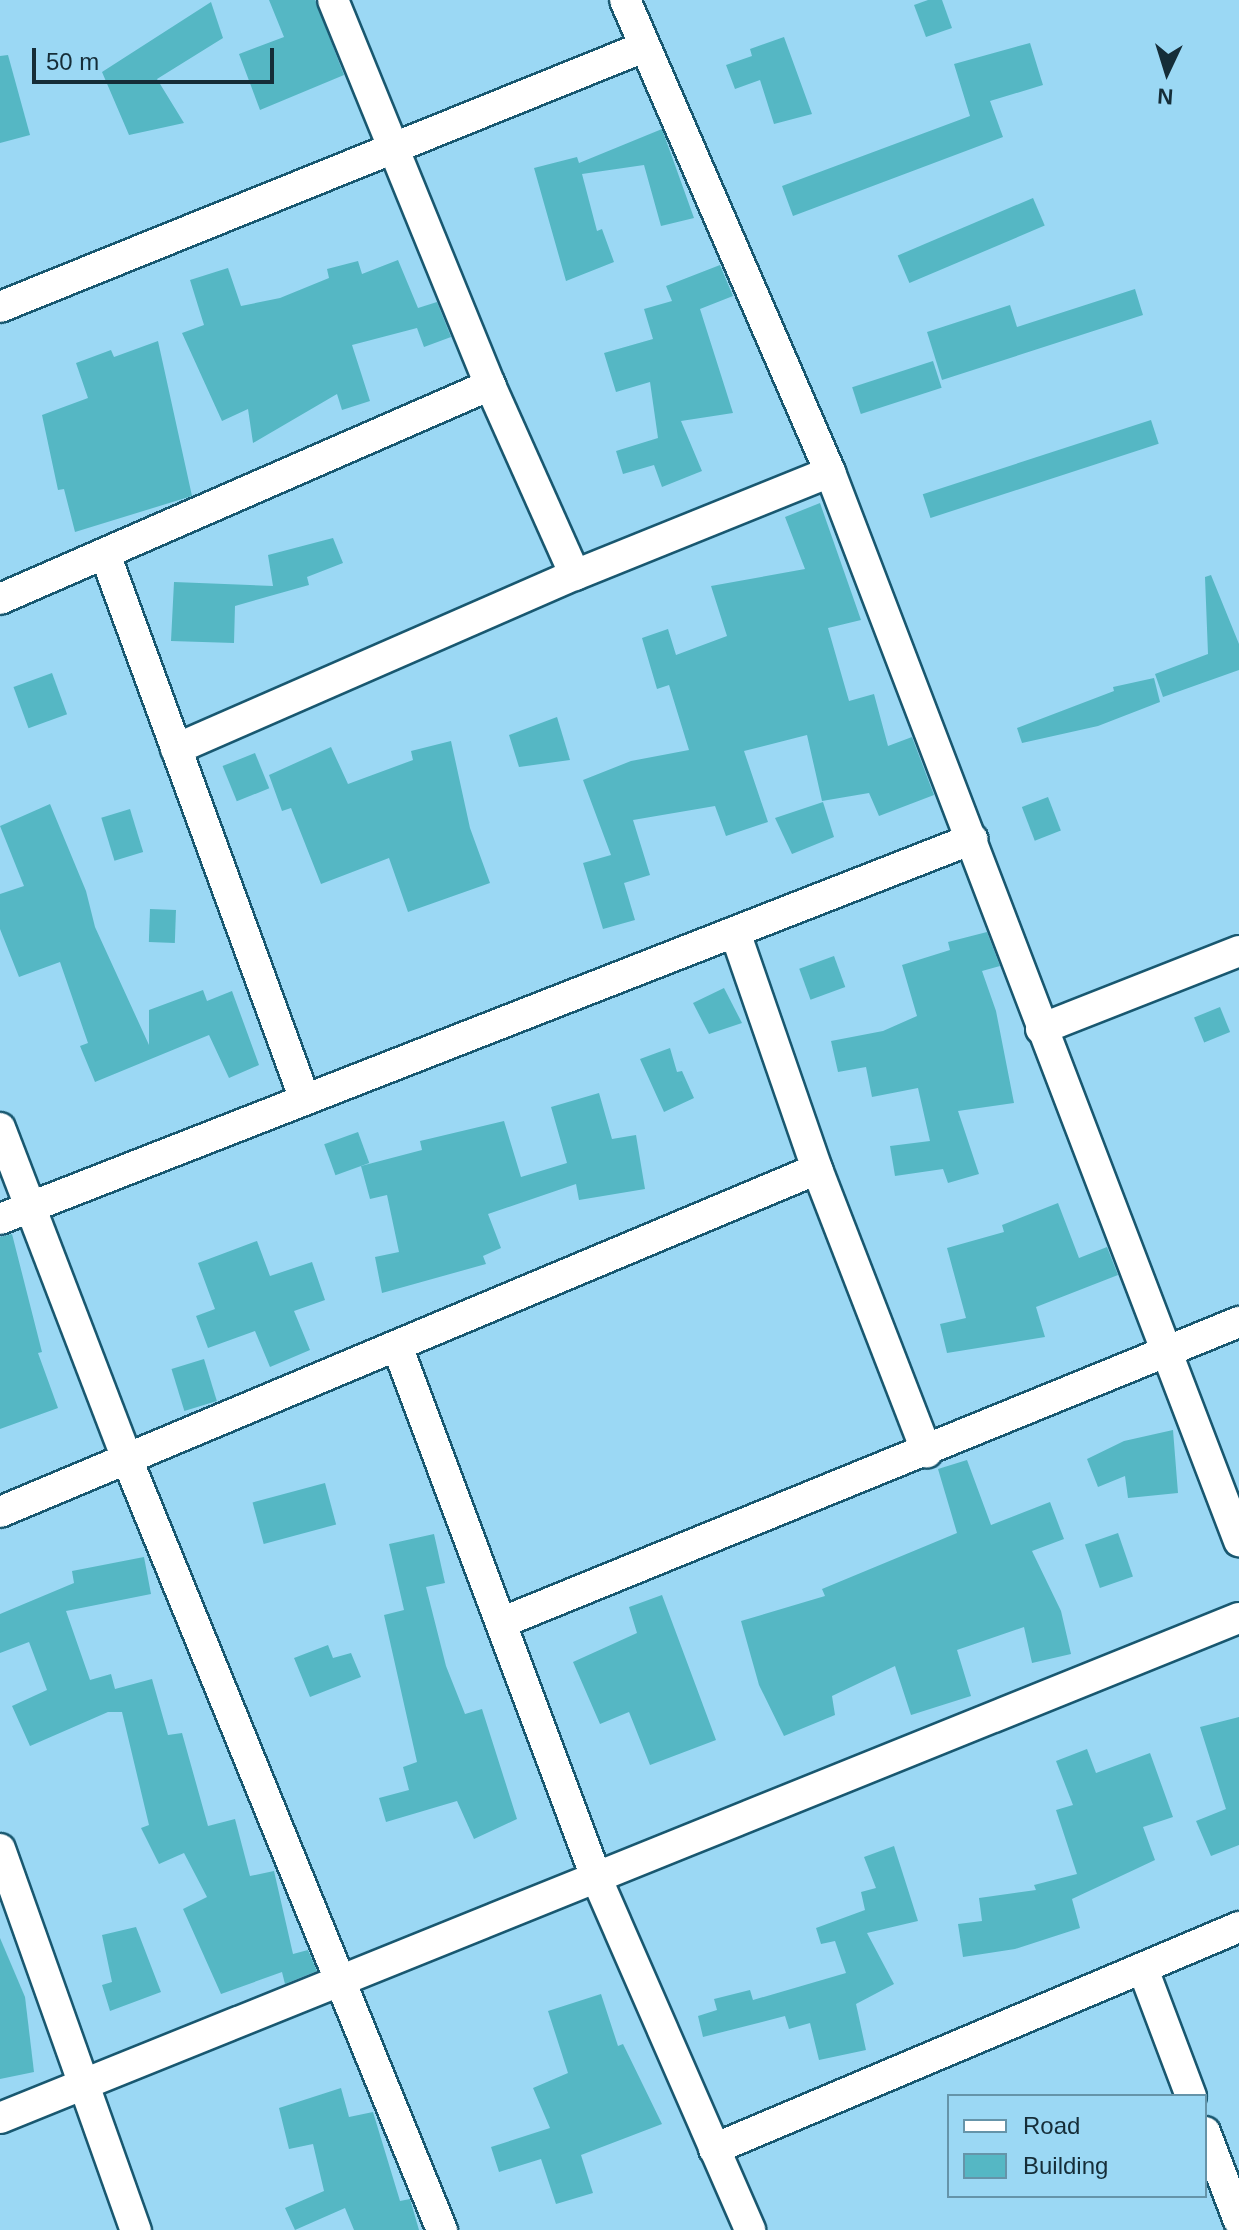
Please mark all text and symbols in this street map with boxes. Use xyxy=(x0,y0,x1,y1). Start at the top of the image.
scale bar xyxy=(36,32,278,82)
north arrow xyxy=(1127,32,1207,112)
text: 50 m xyxy=(46,48,99,75)
text: N xyxy=(1157,83,1174,109)
legend xyxy=(947,2094,1207,2198)
text: Road xyxy=(1023,2112,1080,2139)
text: Building xyxy=(1023,2152,1108,2179)

